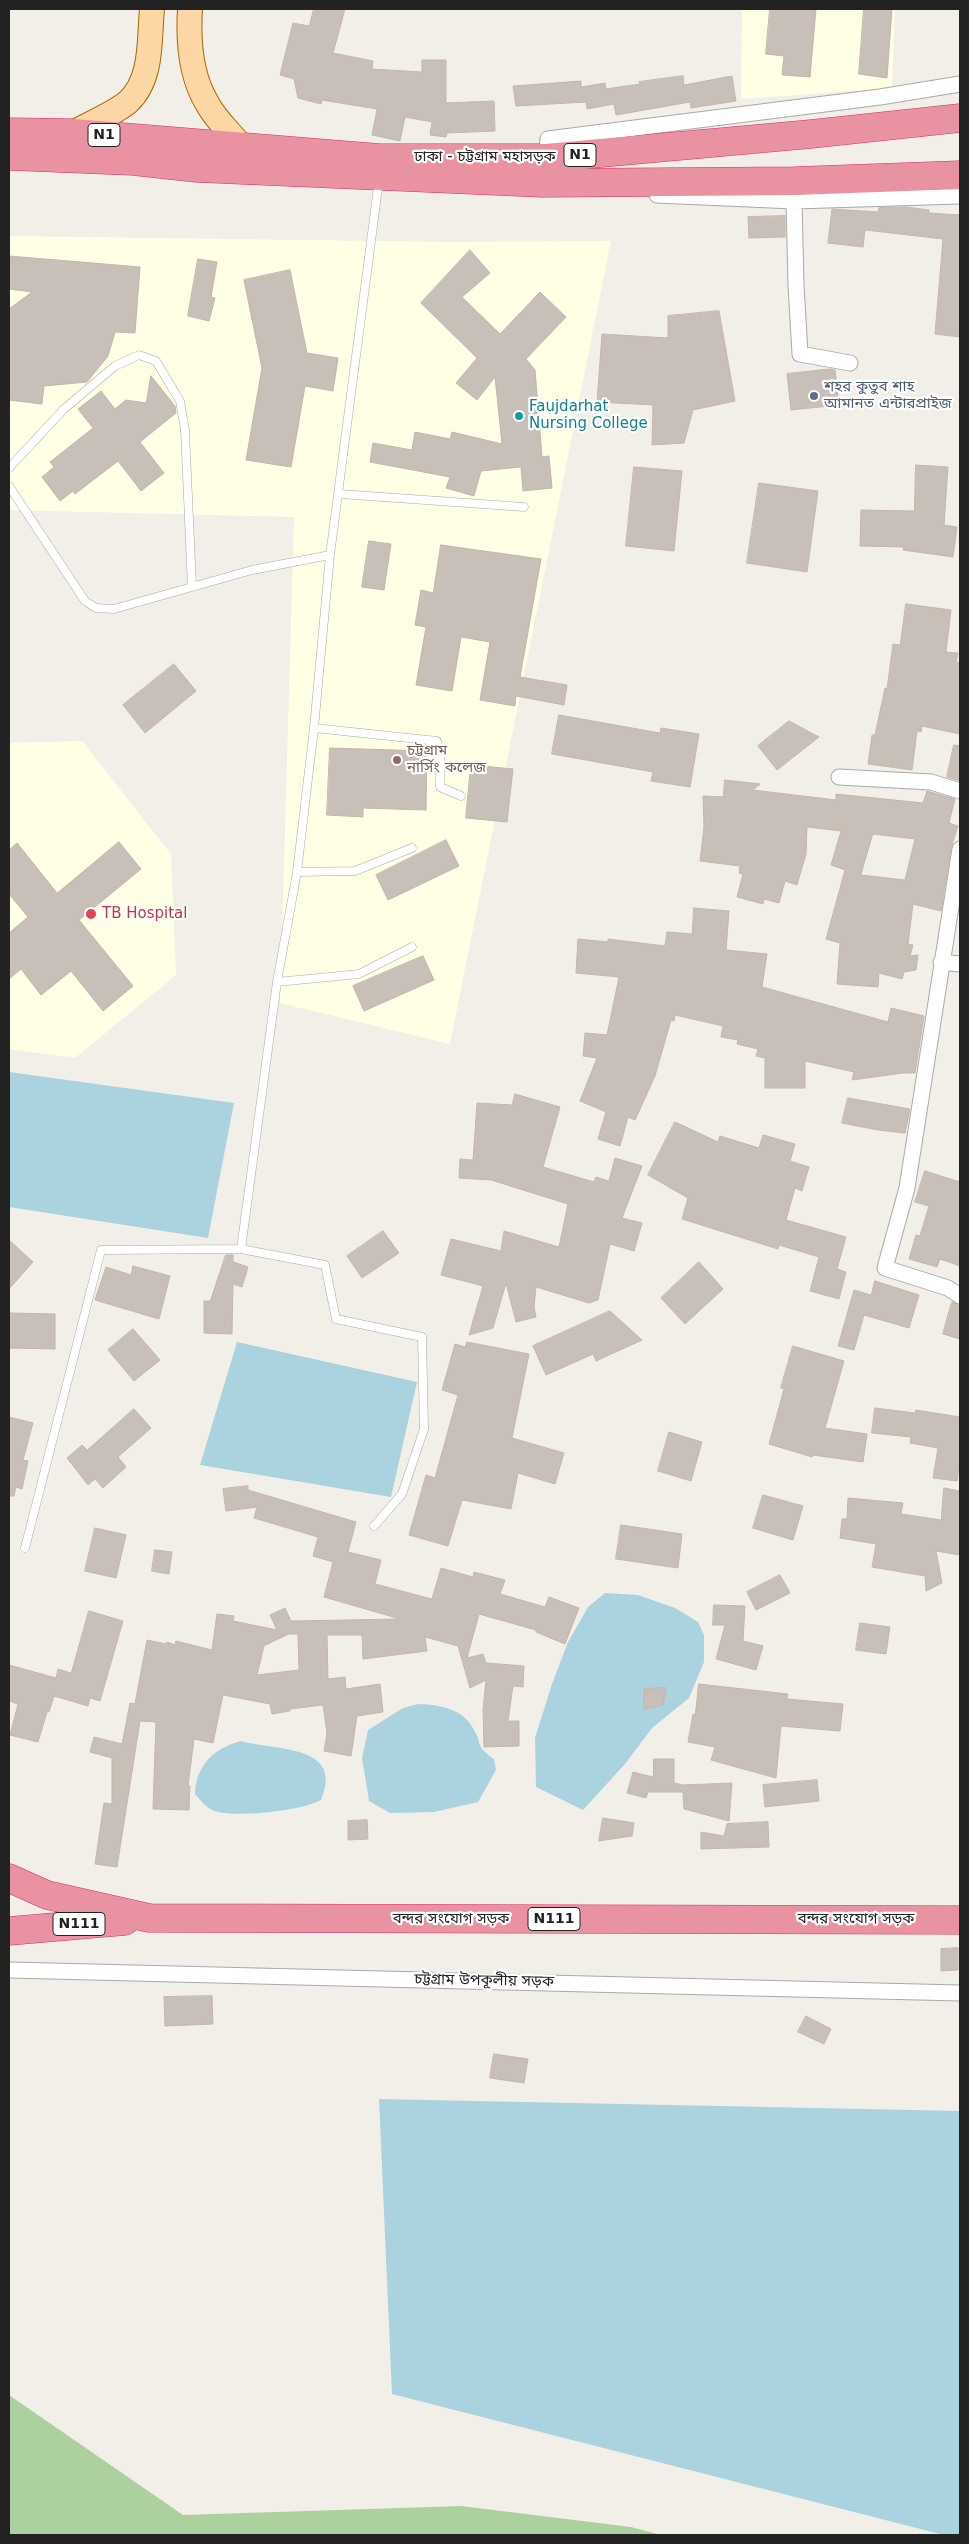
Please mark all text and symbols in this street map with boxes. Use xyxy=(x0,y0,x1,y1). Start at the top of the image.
road number: N1 xyxy=(88,124,120,146)
road number: N1 xyxy=(564,144,596,166)
street label: ঢাকা - চট্টগ্রাম মহাসড়ক xyxy=(414,148,556,166)
place label: শহর কুতুব শাহ আমানত এন্টারপ্রাইজ xyxy=(824,378,952,413)
marker: শহর কুতুব শাহ আমানত এন্টারপ্রাইজ xyxy=(808,390,820,402)
place label: Faujdarhat Nursing College xyxy=(529,398,648,433)
marker: Faujdarhat Nursing College xyxy=(513,410,525,422)
place label: চট্টগ্রাম নার্সিং কলেজ xyxy=(407,742,486,777)
marker: চট্টগ্রাম নার্সিং কলেজ xyxy=(391,754,403,766)
place label: TB Hospital xyxy=(102,905,187,923)
marker: TB Hospital xyxy=(84,907,98,921)
road number: N111 xyxy=(528,1908,580,1930)
street label: বন্দর সংযোগ সড়ক xyxy=(393,1910,509,1928)
street label: বন্দর সংযোগ সড়ক xyxy=(798,1910,914,1928)
road number: N111 xyxy=(53,1912,105,1936)
street label: চট্টগ্রাম উপকূলীয় সড়ক xyxy=(414,1971,554,1991)

